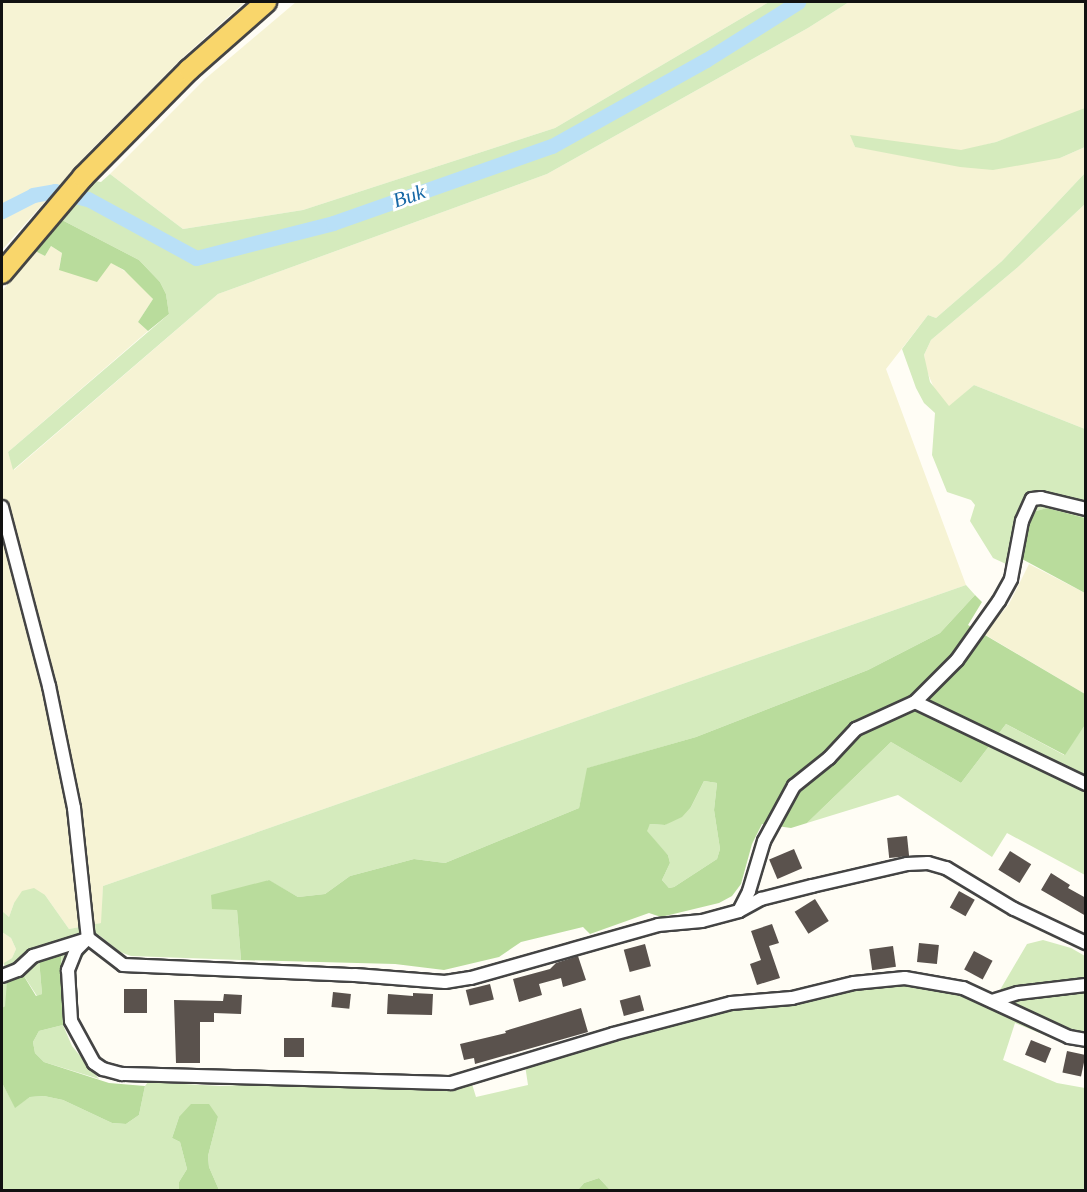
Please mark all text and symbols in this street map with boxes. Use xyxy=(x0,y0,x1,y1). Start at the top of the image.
water label: Buk xyxy=(389,179,429,213)

